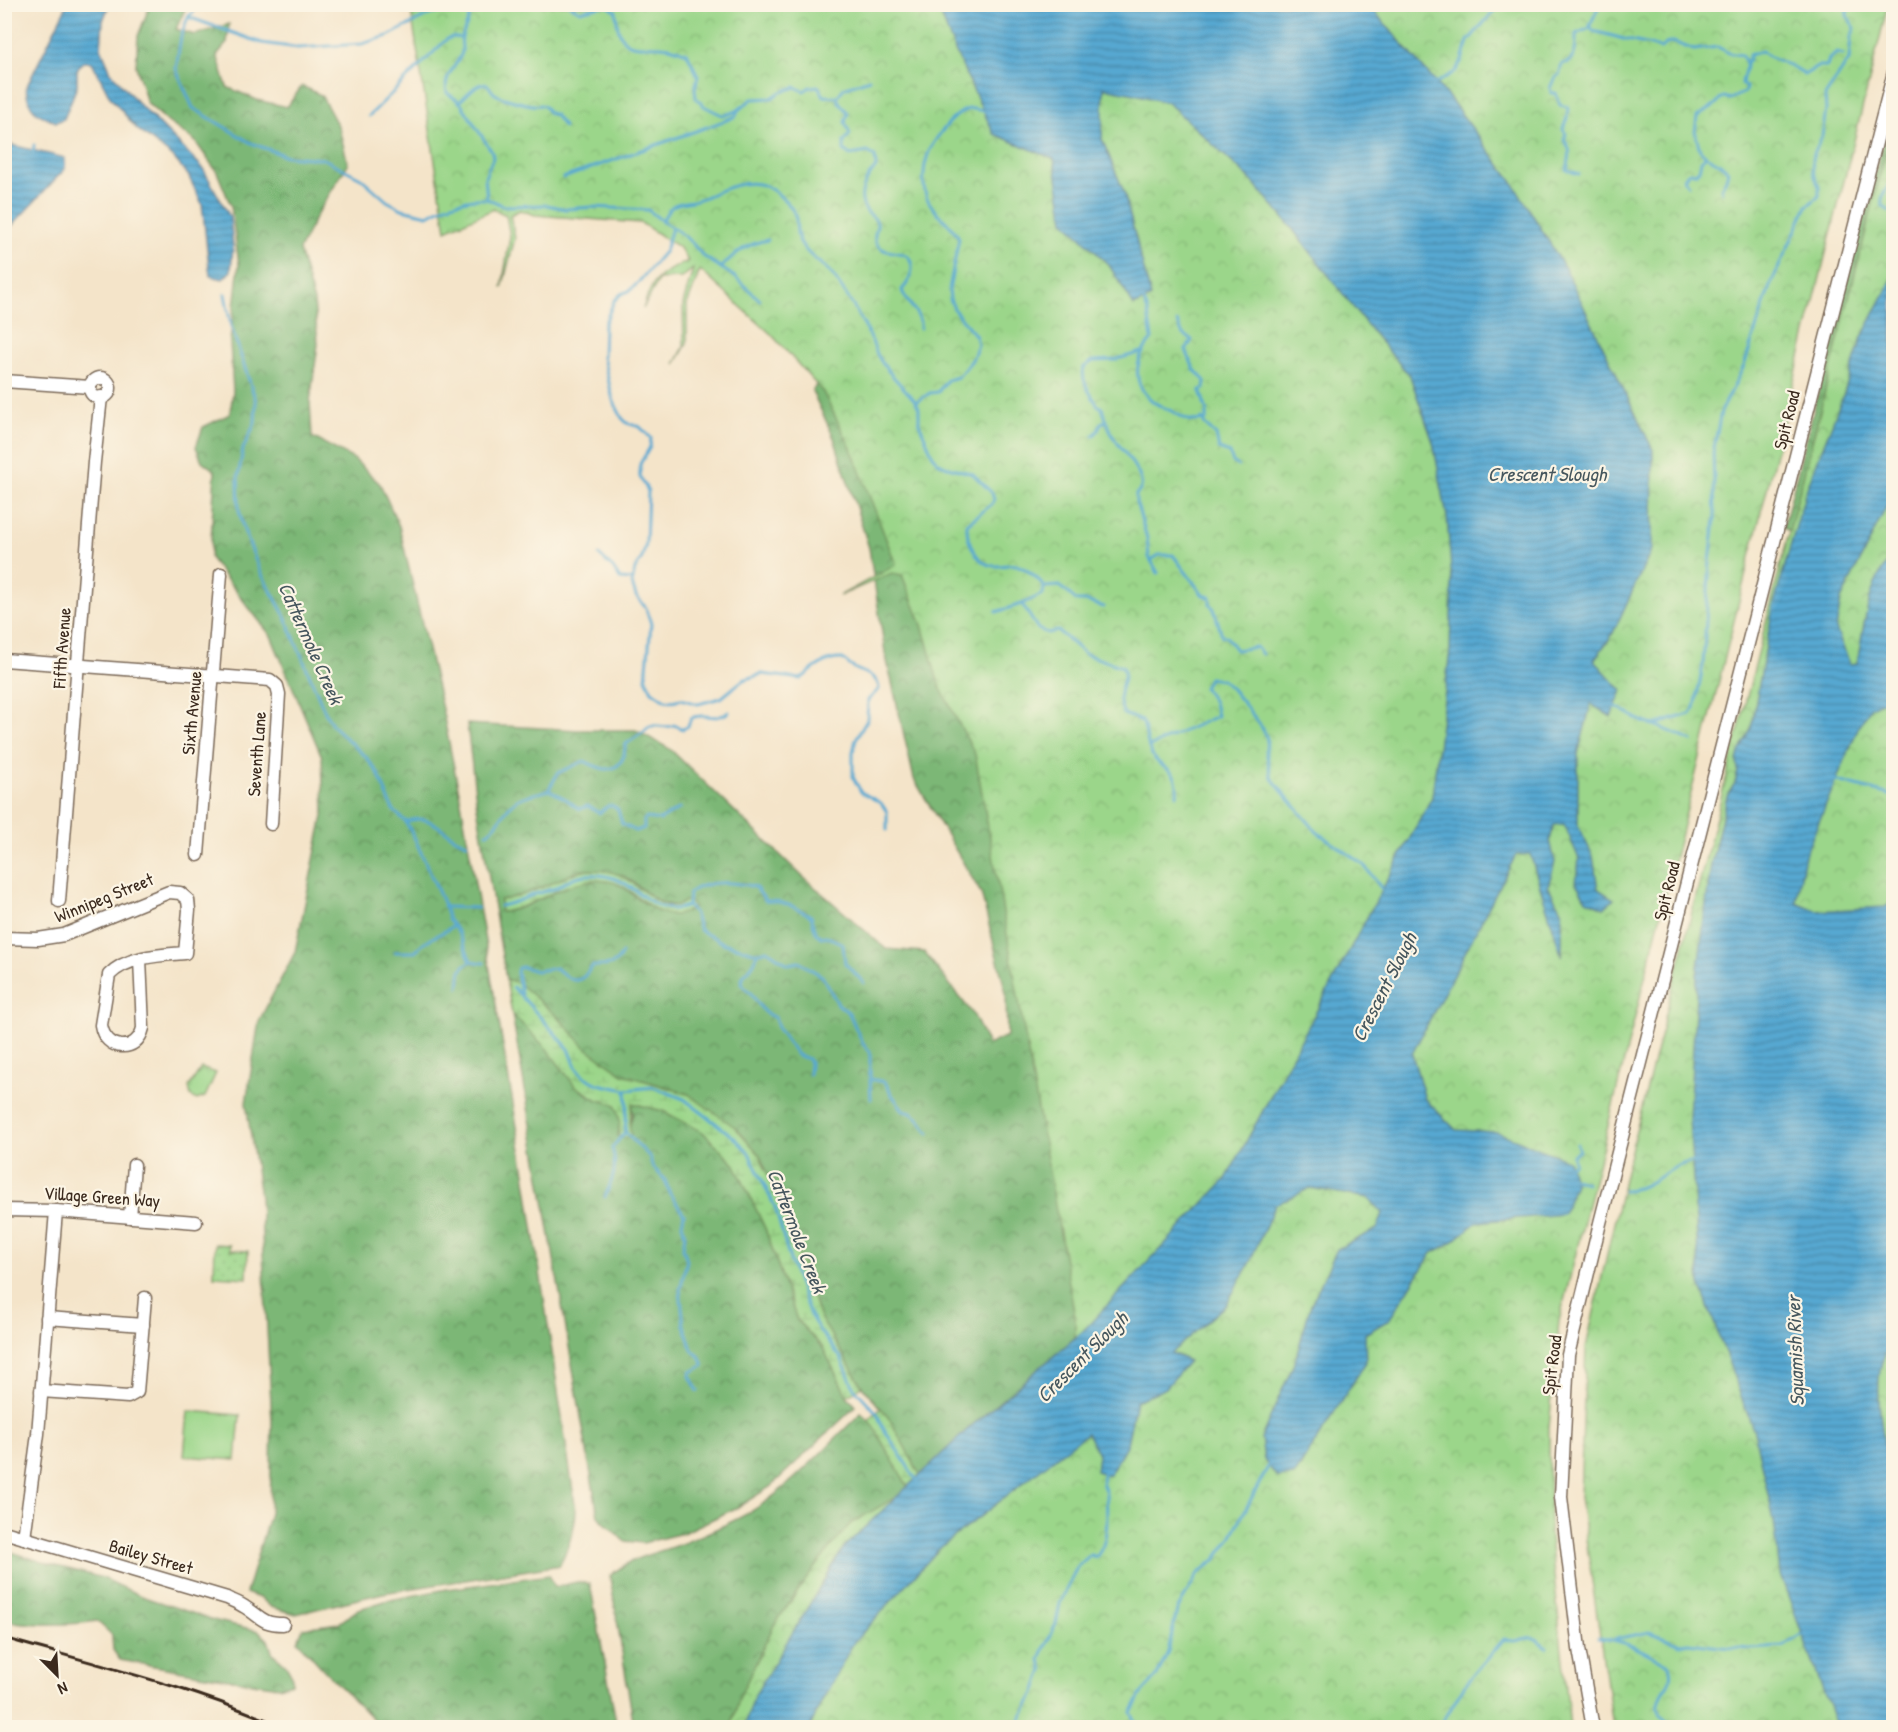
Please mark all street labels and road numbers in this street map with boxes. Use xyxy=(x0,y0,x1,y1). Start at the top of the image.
street label: Spit Road xyxy=(1767,388,1806,452)
street label: Fifth Avenue xyxy=(46,607,77,690)
street label: Sixth Avenue xyxy=(175,670,208,756)
street label: Seventh Lane xyxy=(241,711,272,797)
street label: Spit Road xyxy=(1647,859,1686,923)
street label: Winnipeg Street xyxy=(51,866,158,929)
street label: Village Green Way xyxy=(43,1180,161,1213)
street label: Spit Road xyxy=(1535,1334,1568,1396)
street label: Bailey Street xyxy=(106,1533,197,1581)

